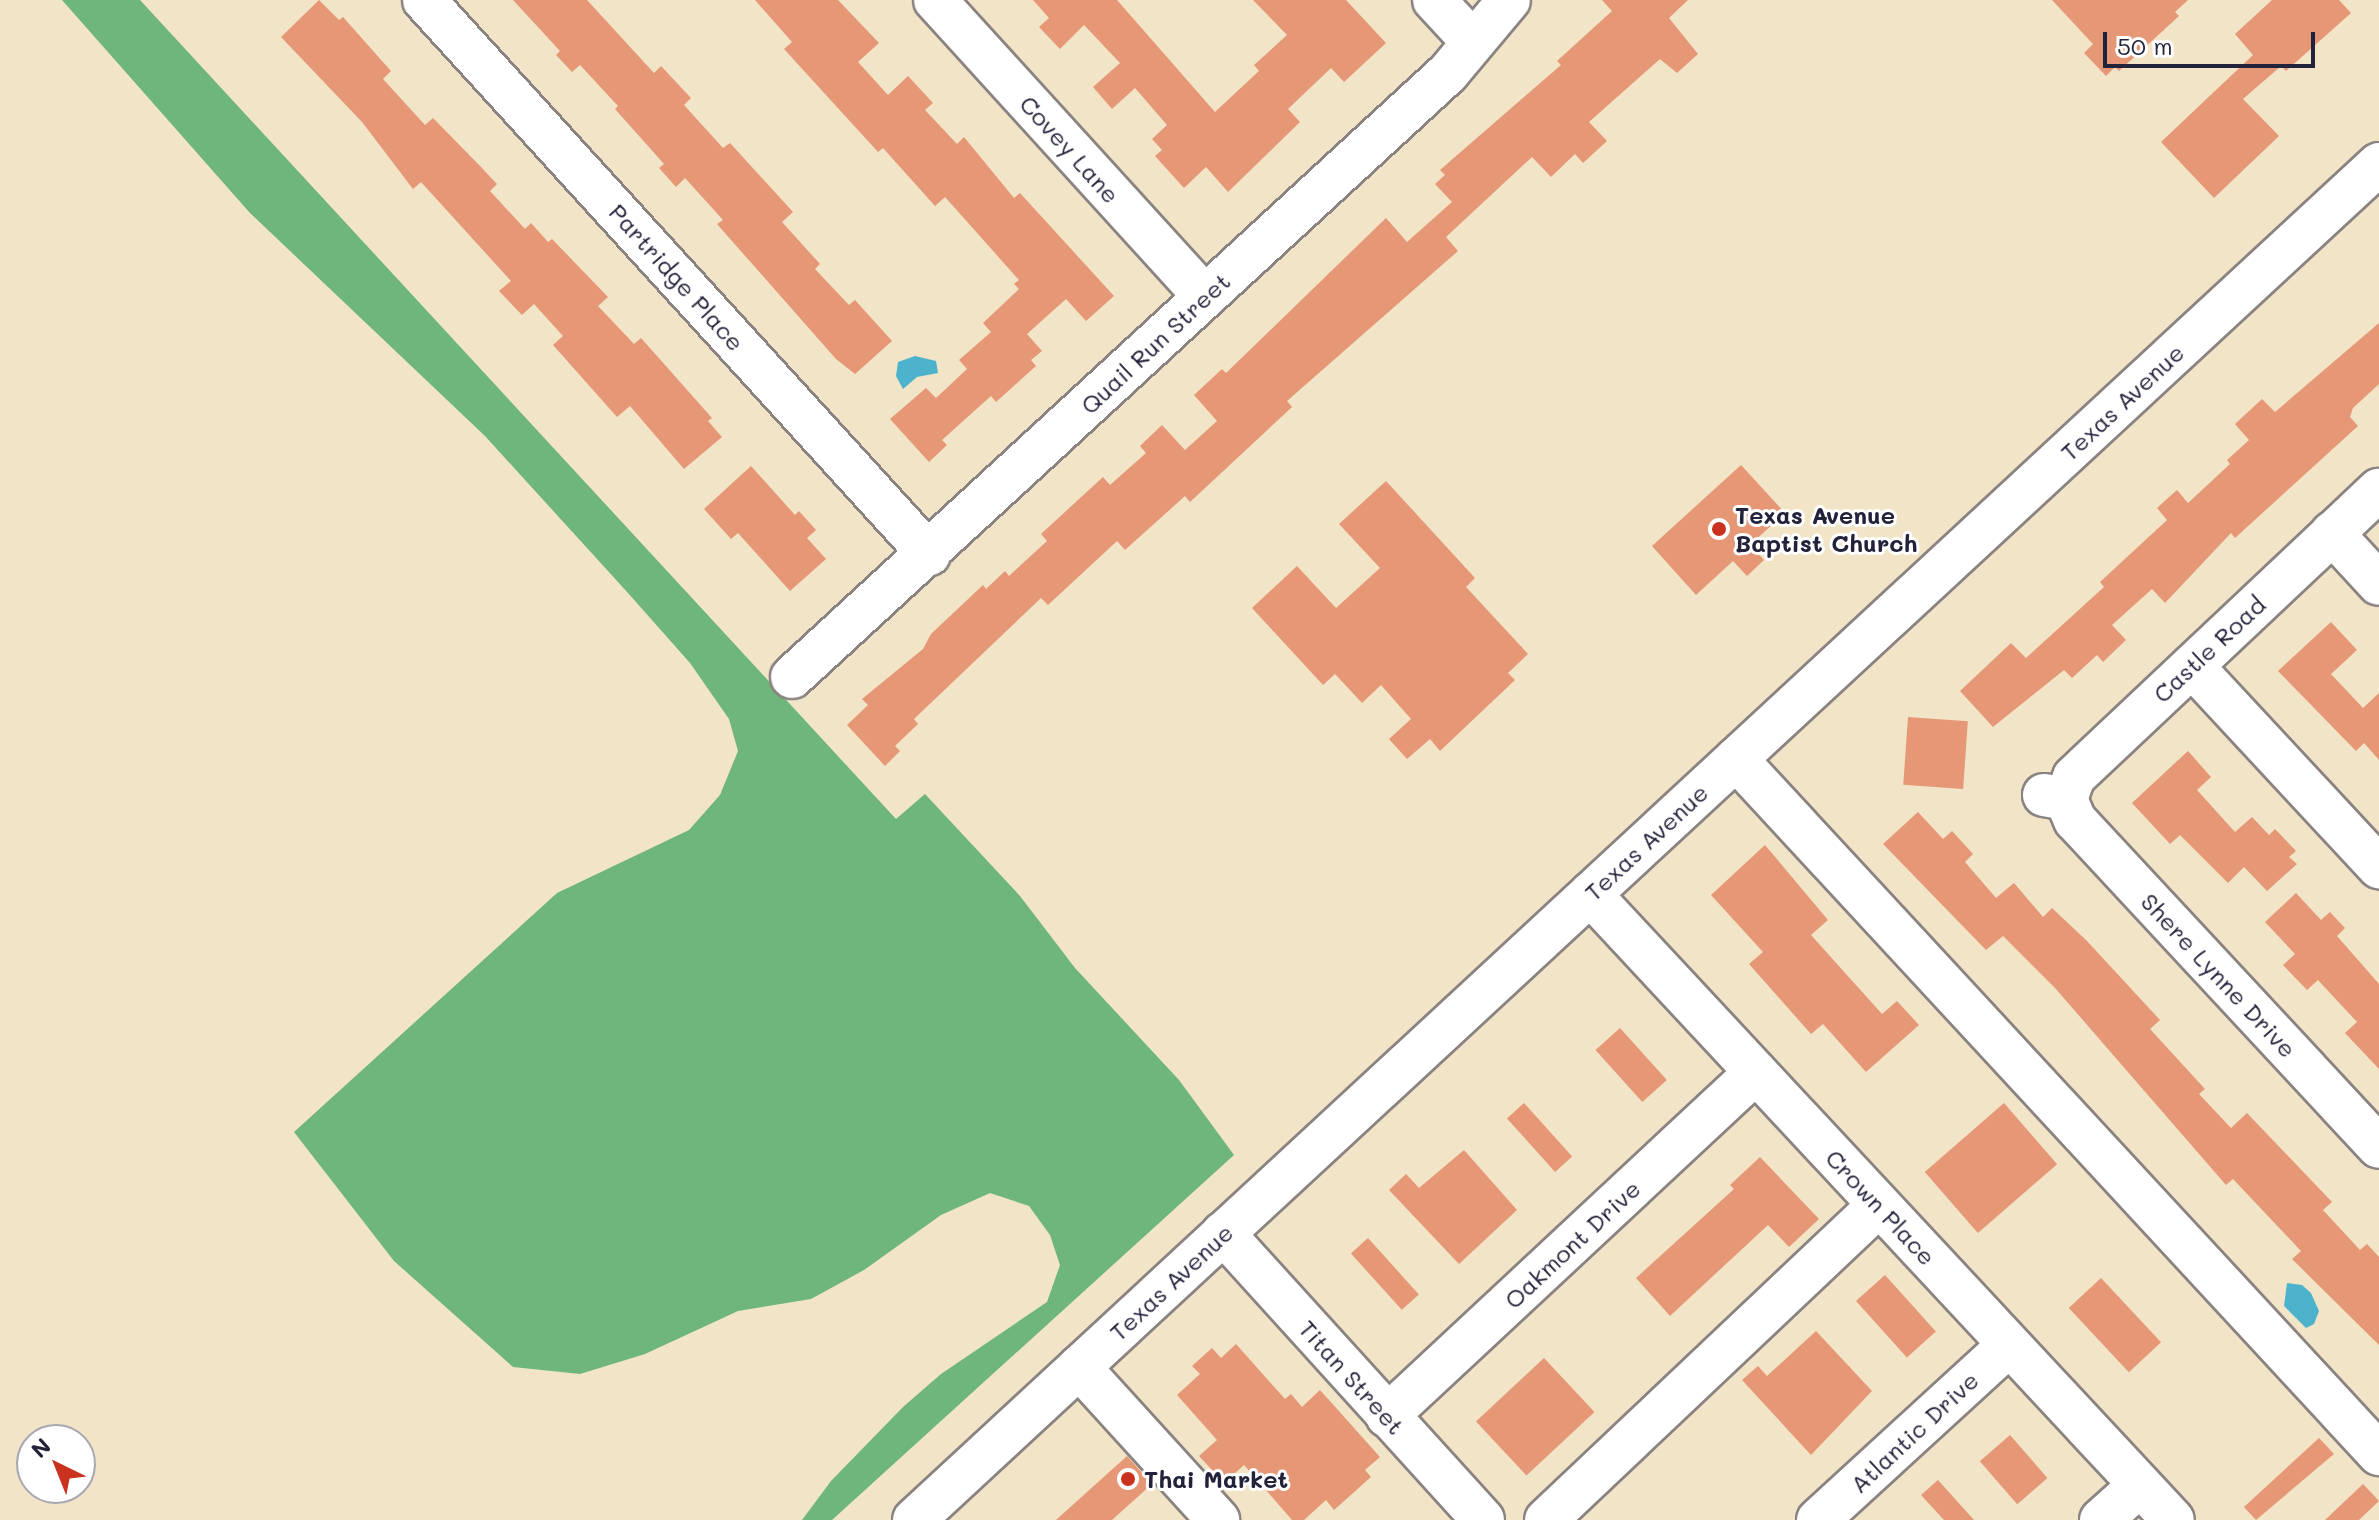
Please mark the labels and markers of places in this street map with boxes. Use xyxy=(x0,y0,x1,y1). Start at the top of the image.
place label: Texas Avenue Baptist Church xyxy=(1735,501,1917,557)
marker: Texas Avenue Baptist Church xyxy=(1710,520,1728,538)
place label: Thai Market xyxy=(1144,1465,1288,1493)
marker: Thai Market xyxy=(1119,1470,1137,1488)

